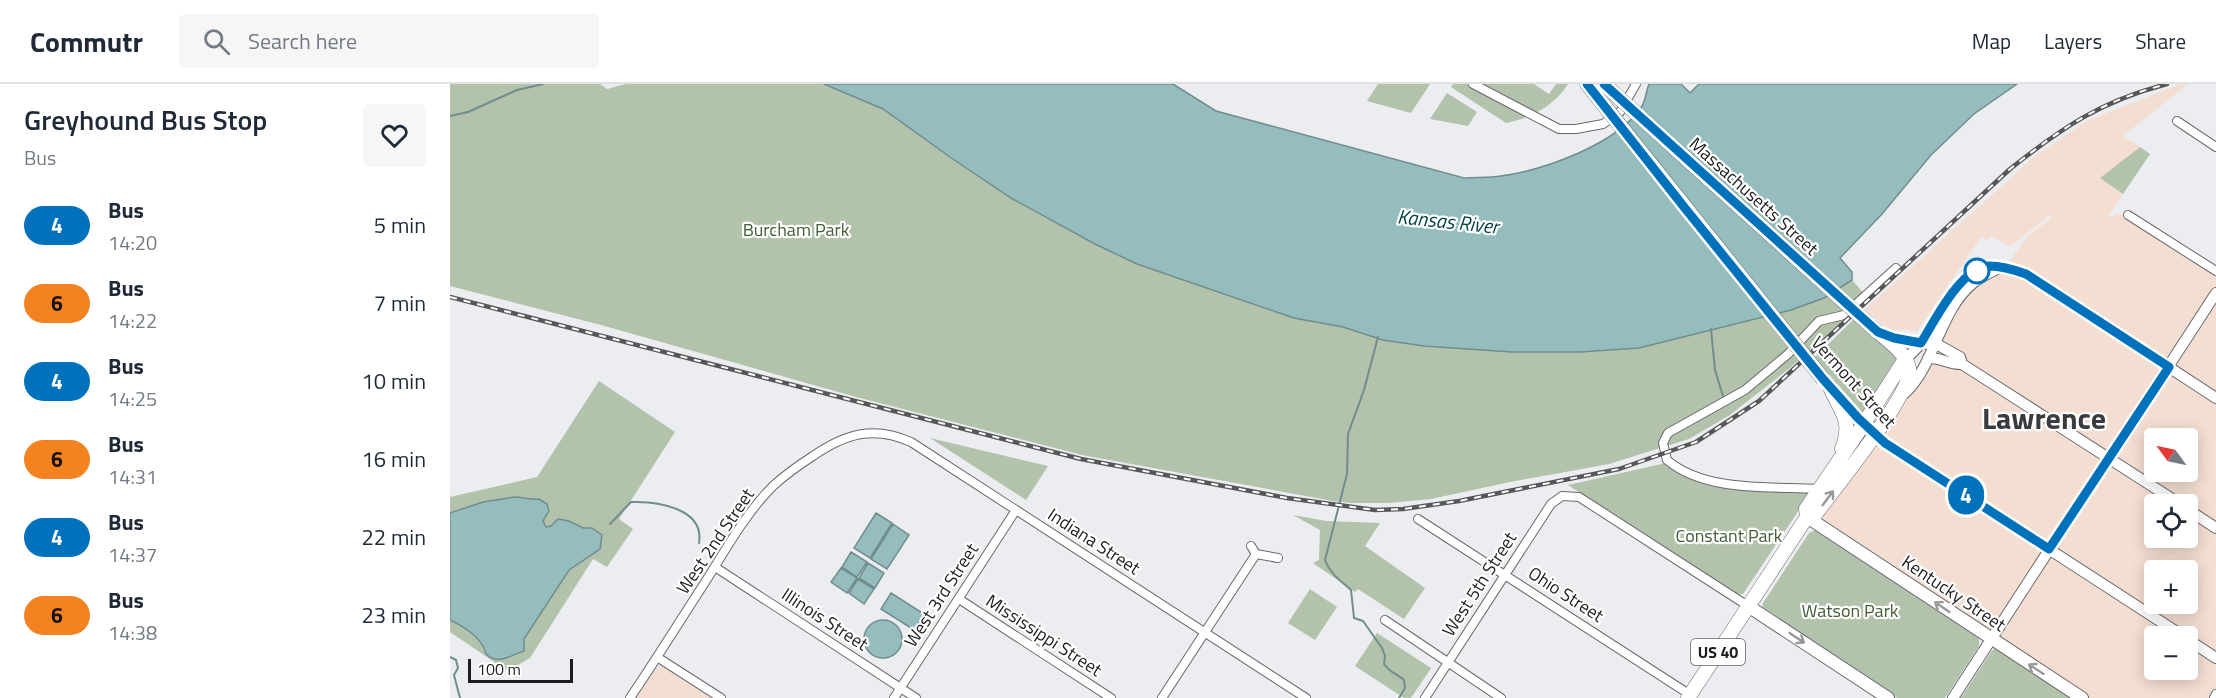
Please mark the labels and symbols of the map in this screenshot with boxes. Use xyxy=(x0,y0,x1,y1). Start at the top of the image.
street label: Massachusetts Street xyxy=(1683,131,1825,262)
water label: Kansas River xyxy=(1396,200,1503,242)
park label: Burcham Park xyxy=(743,216,850,243)
unlabelled marker xyxy=(1964,258,1990,284)
street label: Vermont Street xyxy=(1805,330,1903,435)
district label: Lawrence xyxy=(1982,395,2106,441)
north arrow xyxy=(2144,428,2198,482)
line badge: 4 xyxy=(1946,476,1985,514)
street label: West 2nd Street xyxy=(669,482,761,600)
one-way arrow xyxy=(1821,490,1834,506)
street label: Indiana Street xyxy=(1042,501,1146,581)
park label: Constant Park xyxy=(1676,522,1783,549)
street label: West 5th Street xyxy=(1435,526,1523,642)
street label: West 3rd Street xyxy=(897,537,985,652)
street label: Kentucky Street xyxy=(1897,548,2012,638)
street label: Ohio Street xyxy=(1523,559,1610,629)
street label: Illinois Street xyxy=(776,581,874,658)
street label: Mississippi Street xyxy=(981,587,1108,683)
park label: Watson Park xyxy=(1802,597,1899,624)
one-way arrow xyxy=(1934,601,1951,613)
one-way arrow xyxy=(1788,632,1805,644)
road number: US 40 xyxy=(1691,639,1745,665)
scale bar xyxy=(468,656,573,684)
one-way arrow xyxy=(2028,662,2045,674)

